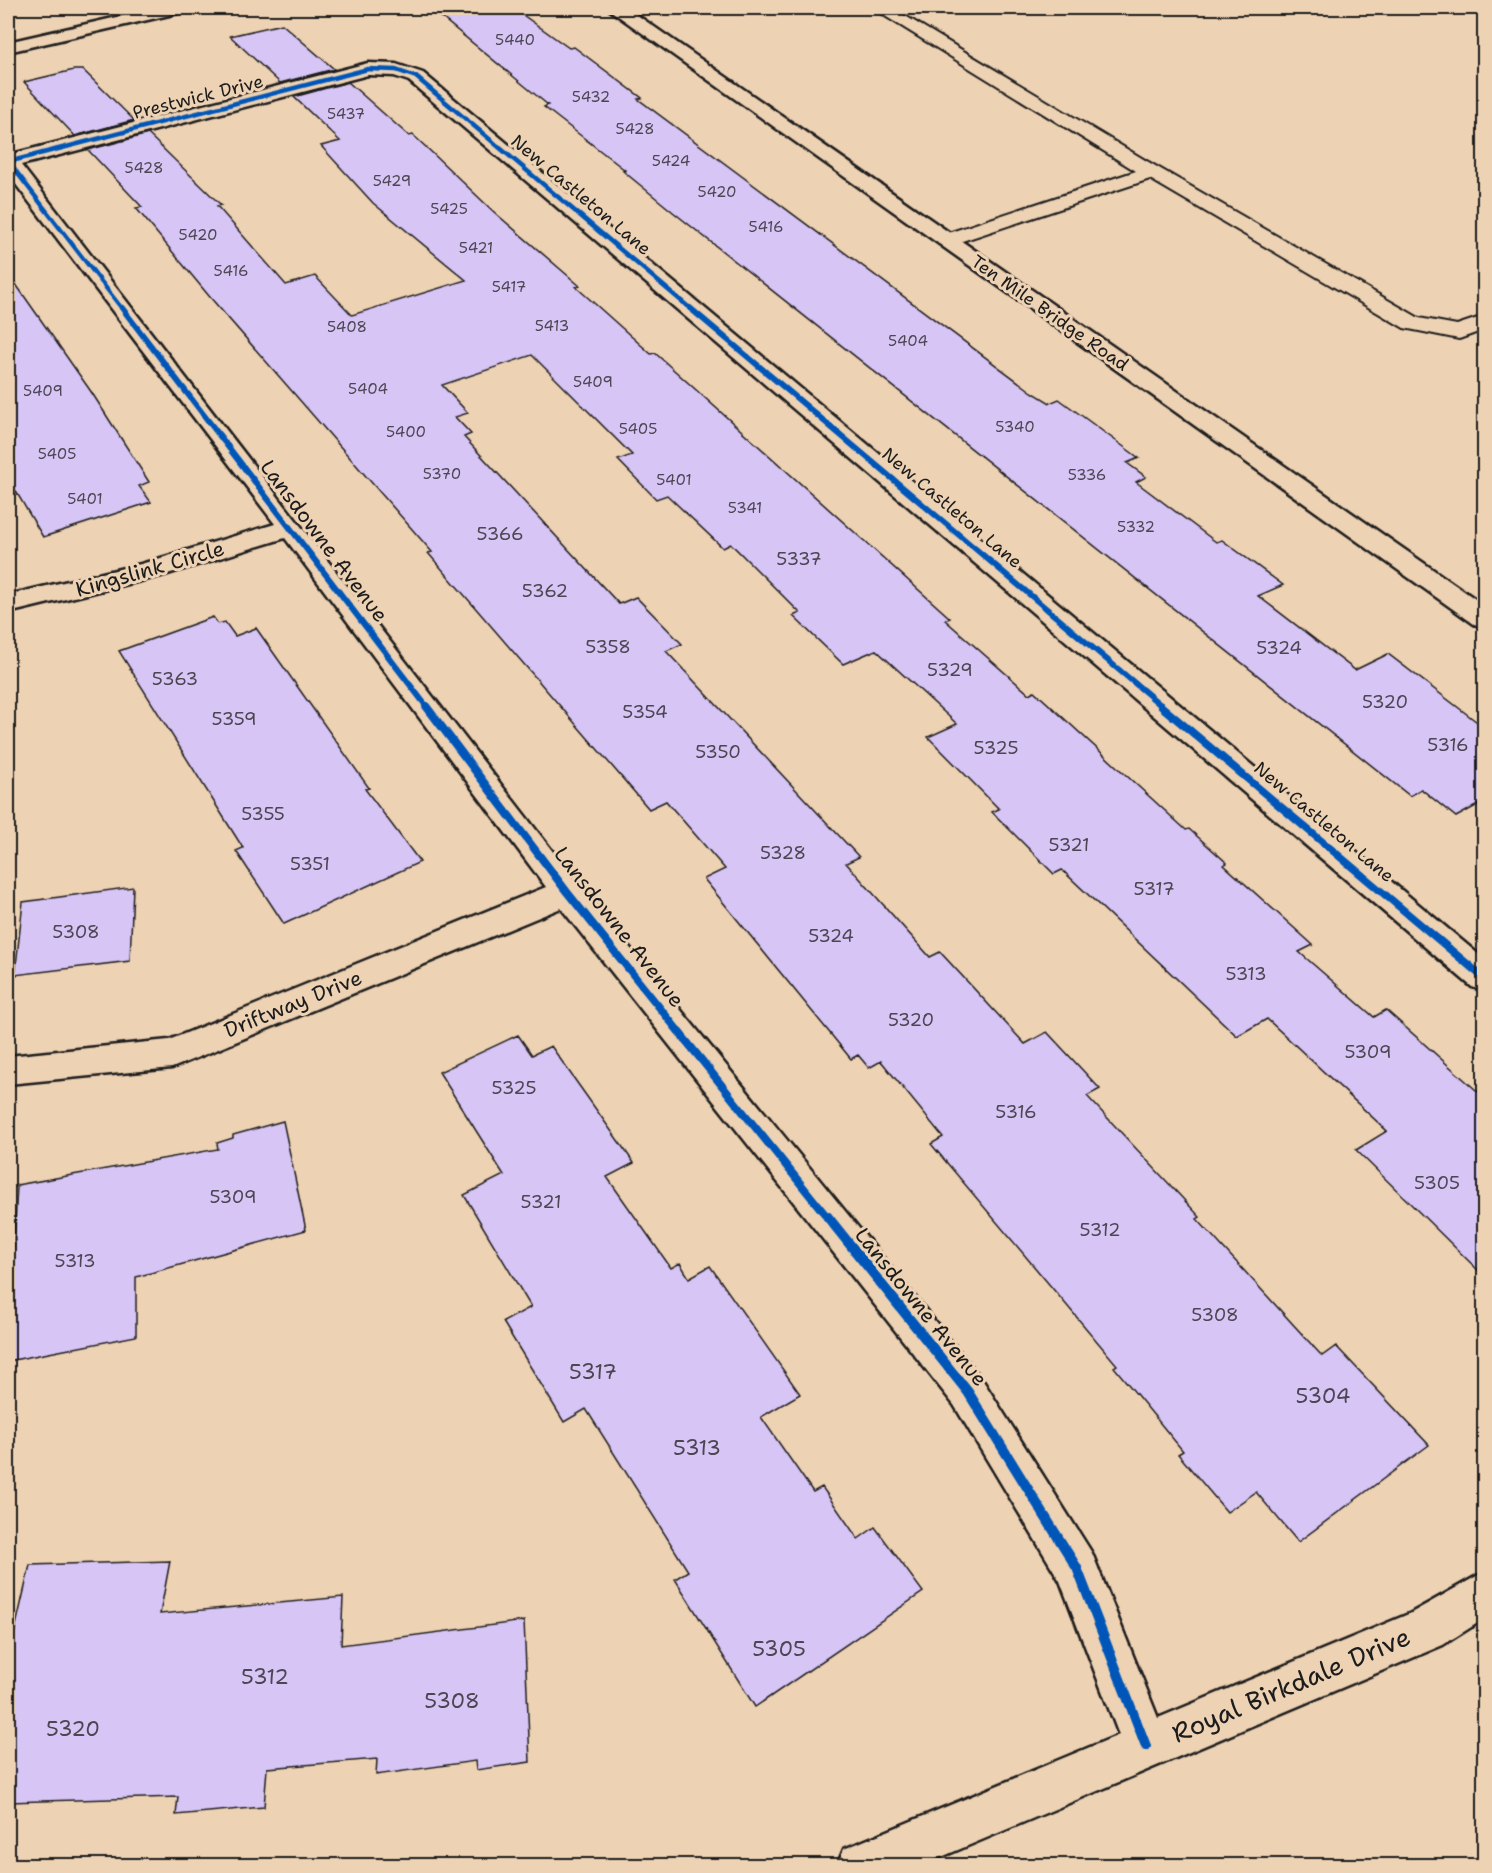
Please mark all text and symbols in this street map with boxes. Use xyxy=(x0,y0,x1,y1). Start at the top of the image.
house number: 5440 xyxy=(495,30,535,50)
street label: Prestwick Drive xyxy=(130,69,266,125)
house number: 5432 xyxy=(572,87,610,107)
house number: 5437 xyxy=(327,104,365,124)
house number: 5428 xyxy=(616,119,654,139)
street label: New Castleton Lane xyxy=(506,129,656,261)
house number: 5424 xyxy=(652,151,690,171)
house number: 5428 xyxy=(125,158,163,178)
house number: 5429 xyxy=(373,171,411,191)
house number: 5420 xyxy=(698,182,736,202)
house number: 5425 xyxy=(430,199,468,219)
house number: 5416 xyxy=(749,217,783,237)
house number: 5420 xyxy=(179,225,217,245)
house number: 5421 xyxy=(459,238,493,258)
street label: Ten Mile Bridge Road xyxy=(967,250,1133,376)
house number: 5416 xyxy=(214,261,248,281)
house number: 5417 xyxy=(492,277,526,297)
house number: 5413 xyxy=(535,316,569,336)
house number: 5408 xyxy=(327,317,367,337)
house number: 5404 xyxy=(888,331,928,351)
house number: 5409 xyxy=(573,372,613,392)
house number: 5404 xyxy=(348,379,388,399)
house number: 5409 xyxy=(23,381,63,401)
house number: 5340 xyxy=(995,417,1035,437)
house number: 5405 xyxy=(619,419,657,439)
house number: 5400 xyxy=(386,422,426,442)
street label: New Castleton Lane xyxy=(877,442,1027,574)
house number: 5405 xyxy=(38,444,76,464)
street label: Lansdowne Avenue xyxy=(254,454,394,628)
house number: 5370 xyxy=(423,464,461,484)
house number: 5336 xyxy=(1068,465,1106,485)
house number: 5401 xyxy=(656,470,692,490)
house number: 5401 xyxy=(67,489,103,509)
house number: 5341 xyxy=(728,498,762,518)
house number: 5332 xyxy=(1117,517,1155,537)
house number: 5366 xyxy=(476,522,524,546)
street label: Kingslink Circle xyxy=(72,534,228,604)
house number: 5337 xyxy=(776,547,822,571)
house number: 5362 xyxy=(522,579,568,603)
house number: 5358 xyxy=(585,635,631,659)
house number: 5324 xyxy=(1256,636,1302,660)
house number: 5329 xyxy=(927,658,973,682)
house number: 5363 xyxy=(152,667,198,691)
house number: 5320 xyxy=(1362,690,1408,714)
house number: 5354 xyxy=(622,700,668,724)
house number: 5359 xyxy=(211,707,257,731)
house number: 5316 xyxy=(1427,733,1469,757)
house number: 5325 xyxy=(974,736,1018,760)
house number: 5350 xyxy=(695,740,741,764)
street label: New Castleton Lane xyxy=(1249,756,1399,888)
house number: 5355 xyxy=(241,802,285,826)
house number: 5321 xyxy=(1049,833,1089,857)
street label: Lansdowne Avenue xyxy=(547,841,691,1013)
house number: 5328 xyxy=(760,841,806,865)
house number: 5351 xyxy=(290,852,330,876)
house number: 5317 xyxy=(1133,877,1175,901)
house number: 5308 xyxy=(52,920,100,944)
house number: 5324 xyxy=(808,924,854,948)
house number: 5313 xyxy=(1225,962,1267,986)
street label: Driftway Drive xyxy=(220,964,366,1044)
house number: 5320 xyxy=(888,1008,934,1032)
house number: 5309 xyxy=(1344,1040,1392,1064)
house number: 5325 xyxy=(492,1076,536,1100)
house number: 5316 xyxy=(995,1100,1037,1124)
house number: 5305 xyxy=(1414,1171,1460,1195)
house number: 5309 xyxy=(209,1185,257,1209)
house number: 5321 xyxy=(521,1190,561,1214)
house number: 5312 xyxy=(1079,1218,1121,1242)
street label: Lansdowne Avenue xyxy=(848,1222,994,1392)
house number: 5313 xyxy=(54,1249,96,1273)
house number: 5308 xyxy=(1191,1303,1239,1327)
house number: 5317 xyxy=(569,1358,617,1386)
house number: 5304 xyxy=(1296,1382,1350,1410)
house number: 5313 xyxy=(673,1434,721,1462)
street label: Royal Birkdale Drive xyxy=(1166,1618,1415,1751)
house number: 5305 xyxy=(752,1635,806,1663)
house number: 5312 xyxy=(241,1663,289,1691)
house number: 5308 xyxy=(424,1687,480,1715)
house number: 5320 xyxy=(46,1715,100,1743)

